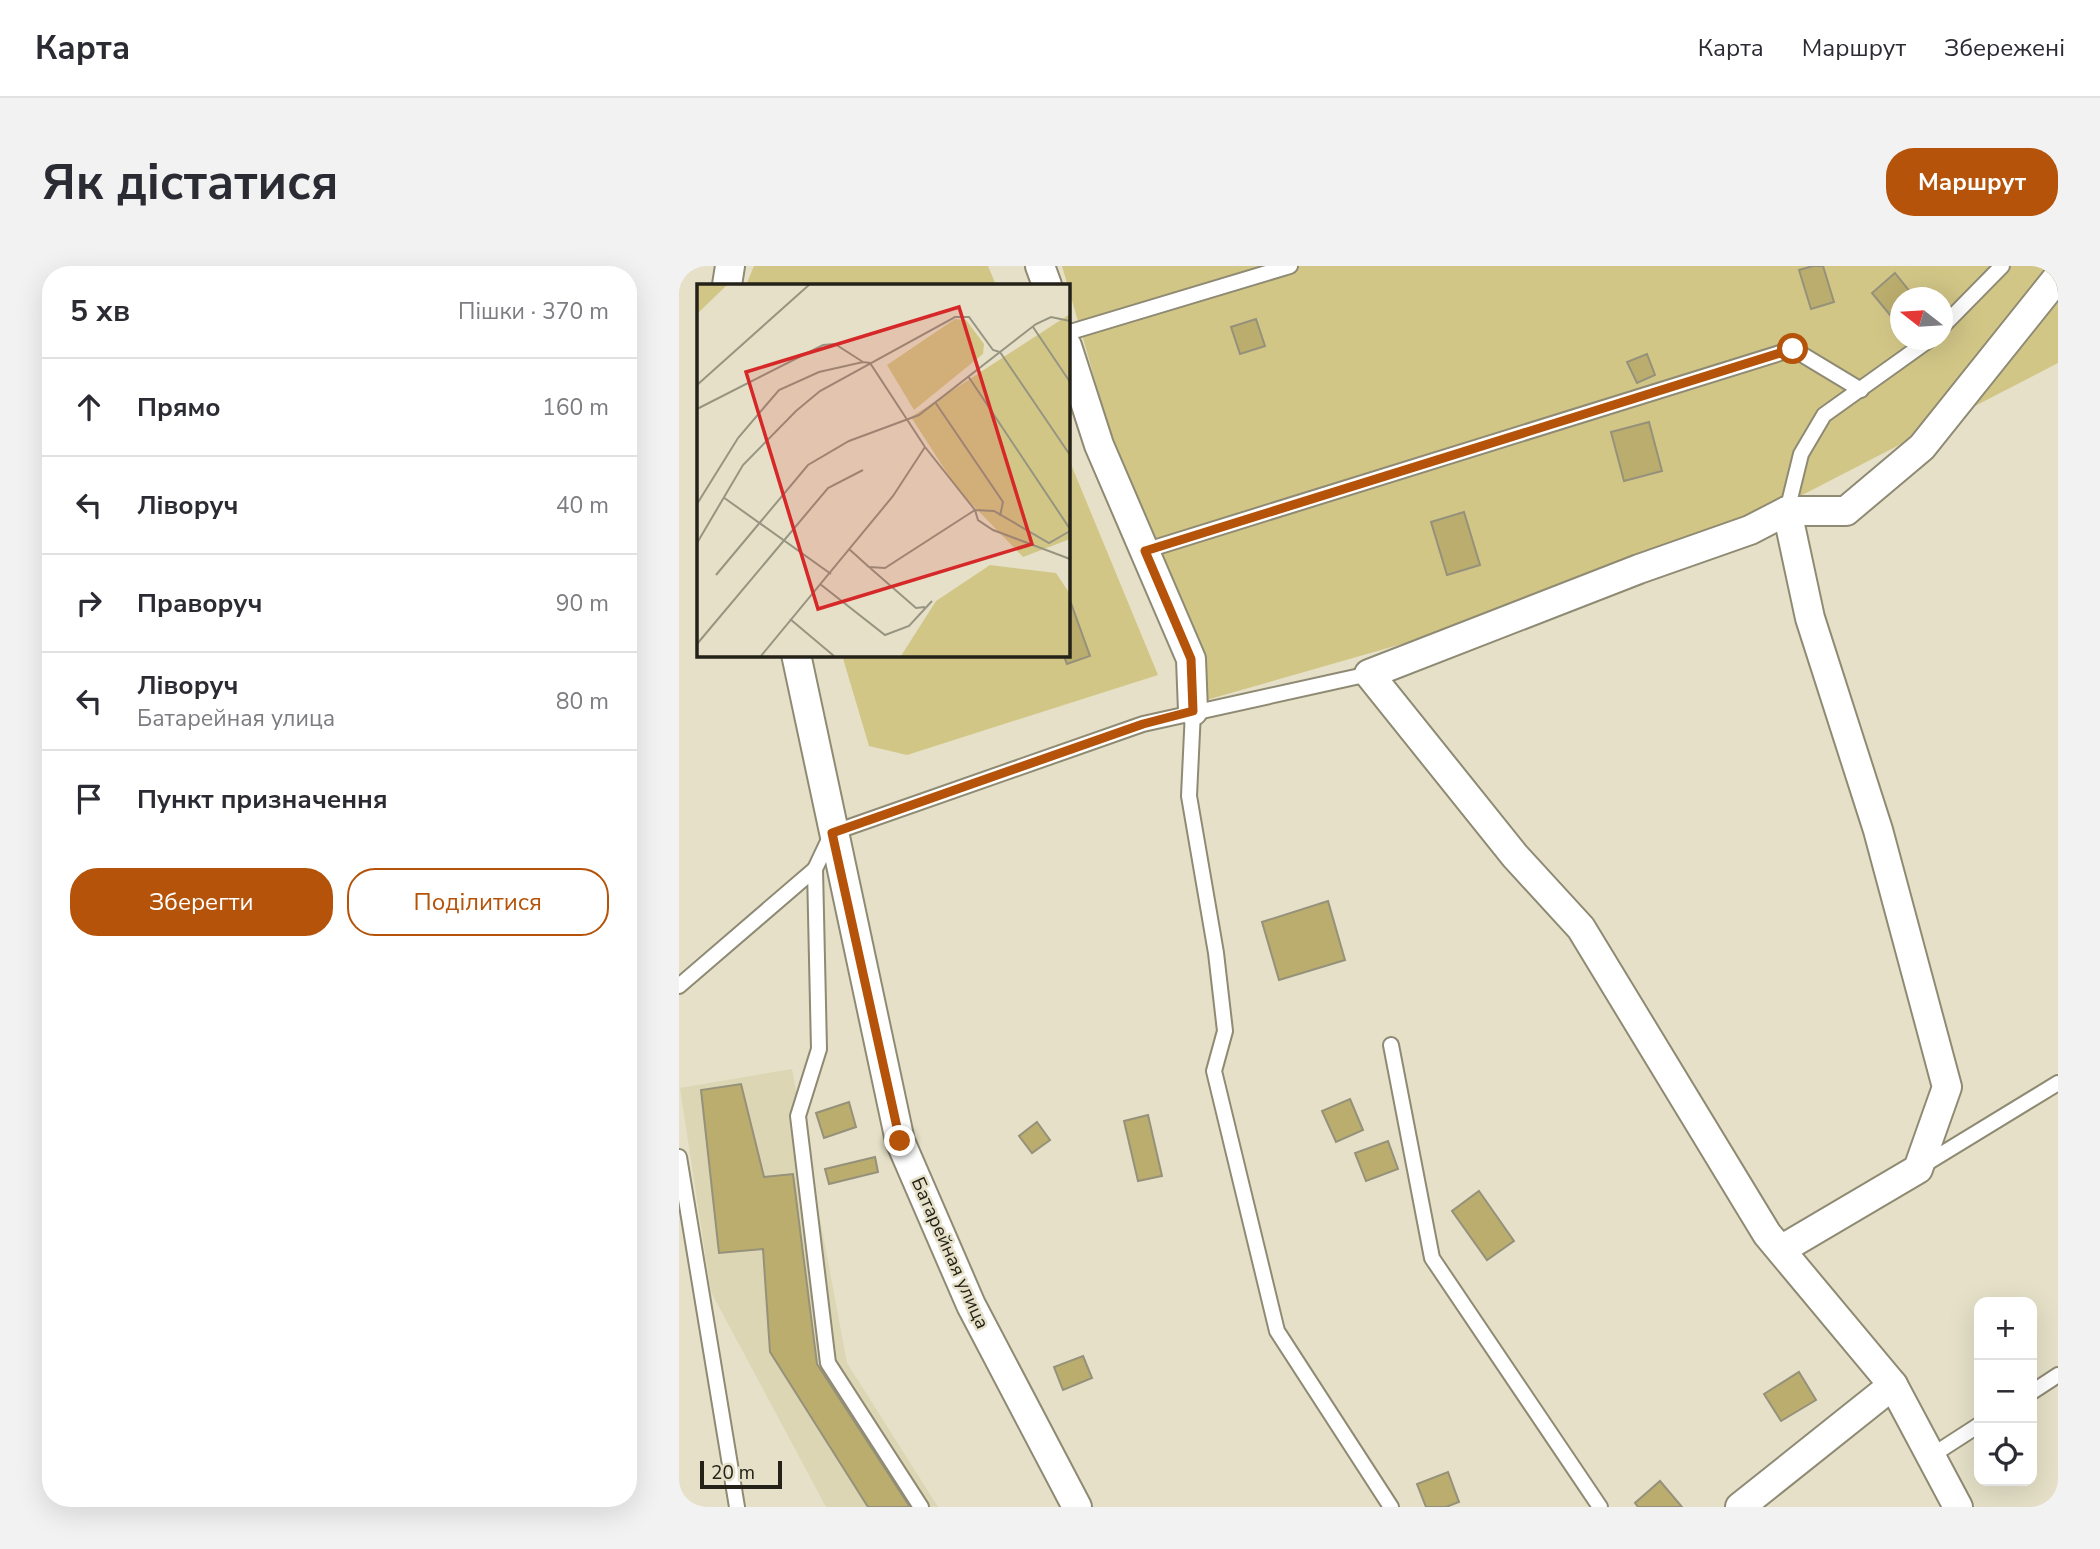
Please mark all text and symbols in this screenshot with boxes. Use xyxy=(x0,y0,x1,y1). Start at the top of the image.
text: Карта xyxy=(35,26,130,71)
text: Карта xyxy=(1698,32,1764,64)
text: Маршрут xyxy=(1802,32,1906,64)
text: Збережені xyxy=(1944,32,2065,64)
button: Маршрут xyxy=(1886,148,2058,216)
text: Як дістатися xyxy=(42,149,338,216)
inset map xyxy=(697,284,1069,656)
north arrow xyxy=(1890,287,1953,350)
text: 5 хв xyxy=(70,291,130,332)
text: Пішки · 370 m xyxy=(458,296,609,327)
route start xyxy=(1777,333,1808,364)
icon: ahead xyxy=(70,388,108,426)
text: Прямо xyxy=(137,390,221,425)
text: 160 m xyxy=(542,392,609,423)
icon: left xyxy=(70,486,108,524)
text: Ліворуч xyxy=(137,488,238,523)
text: 40 m xyxy=(556,490,609,521)
icon: right xyxy=(70,584,108,622)
text: Праворуч xyxy=(137,586,262,621)
text: 90 m xyxy=(556,588,609,619)
text: Ліворуч xyxy=(137,668,238,703)
icon: left xyxy=(70,682,108,720)
text: 80 m xyxy=(556,686,609,717)
text: Батарейная улица xyxy=(137,703,335,734)
icon: arrive xyxy=(70,780,108,818)
text: Пункт призначення xyxy=(137,782,388,817)
button: Зберегти xyxy=(70,868,333,936)
button: Поділитися xyxy=(347,868,609,936)
route end xyxy=(884,1125,915,1156)
street label: Батарейная улица xyxy=(905,1173,995,1333)
map controls xyxy=(1974,1297,2037,1486)
button: + xyxy=(1974,1297,2037,1360)
button: − xyxy=(1974,1360,2037,1423)
button: locate xyxy=(1974,1423,2037,1486)
scale bar xyxy=(700,1458,782,1490)
text: 20 m xyxy=(711,1460,755,1486)

